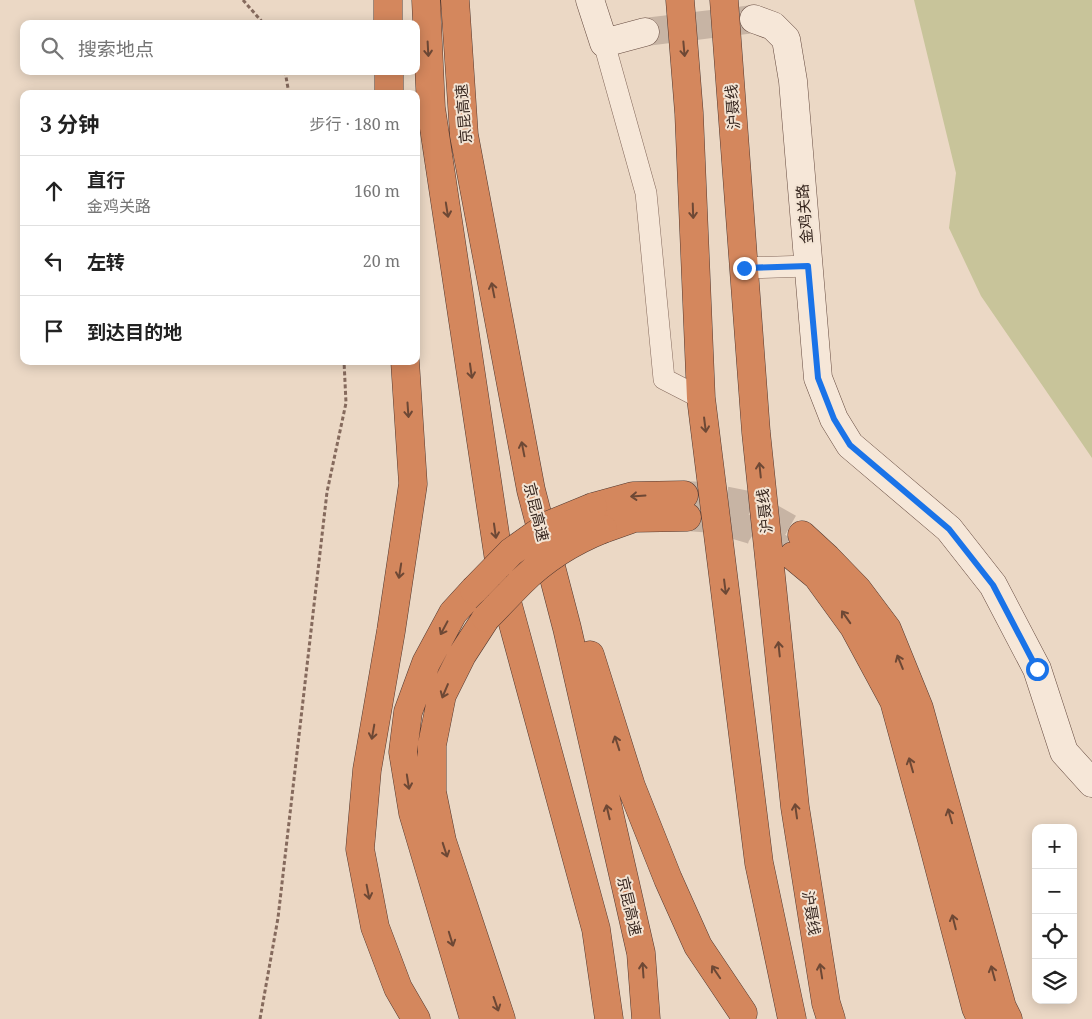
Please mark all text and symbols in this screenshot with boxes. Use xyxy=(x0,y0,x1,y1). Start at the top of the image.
search box xyxy=(20,20,420,75)
icon: search xyxy=(38,34,66,62)
text: 搜索地点 xyxy=(78,36,154,62)
one-way arrow xyxy=(424,40,433,56)
one-way arrow xyxy=(679,40,689,56)
street label: 京昆高速 xyxy=(450,83,476,145)
street label: 沪聂线 xyxy=(720,84,744,130)
text: 3 分钟 xyxy=(40,110,99,138)
text: 步行 · 180 m xyxy=(310,113,400,135)
text: 直行 xyxy=(87,167,125,193)
icon: ahead xyxy=(40,177,68,205)
text: 160 m xyxy=(354,180,400,202)
street label: 金鸡关路 xyxy=(791,183,817,245)
text: 金鸡关路 xyxy=(87,195,151,217)
one-way arrow xyxy=(442,202,452,218)
one-way arrow xyxy=(689,203,698,219)
icon: left xyxy=(40,247,68,275)
text: 左转 xyxy=(87,249,125,275)
text: 20 m xyxy=(363,250,400,272)
route end xyxy=(733,257,756,280)
one-way arrow xyxy=(488,282,497,298)
icon: arrive xyxy=(40,317,68,345)
text: 到达目的地 xyxy=(87,319,182,345)
one-way arrow xyxy=(467,362,477,378)
one-way arrow xyxy=(404,402,413,418)
one-way arrow xyxy=(700,417,710,433)
one-way arrow xyxy=(518,442,527,458)
one-way arrow xyxy=(755,463,765,479)
street label: 京昆高速 xyxy=(520,480,554,544)
street label: 沪聂线 xyxy=(752,488,776,534)
one-way arrow xyxy=(630,492,646,501)
one-way arrow xyxy=(490,523,500,539)
one-way arrow xyxy=(395,563,405,579)
one-way arrow xyxy=(720,578,730,594)
one-way arrow xyxy=(841,610,851,624)
one-way arrow xyxy=(439,620,448,635)
one-way arrow xyxy=(774,642,784,658)
one-way arrow xyxy=(895,655,905,670)
route start xyxy=(1026,658,1049,681)
one-way arrow xyxy=(440,683,449,698)
one-way arrow xyxy=(368,723,378,739)
one-way arrow xyxy=(612,736,622,752)
one-way arrow xyxy=(906,757,916,773)
one-way arrow xyxy=(403,774,413,790)
one-way arrow xyxy=(791,803,801,819)
one-way arrow xyxy=(603,804,612,820)
one-way arrow xyxy=(944,809,954,825)
map controls xyxy=(1032,824,1077,1004)
button: + xyxy=(1032,824,1077,869)
one-way arrow xyxy=(441,842,451,858)
button: − xyxy=(1032,869,1077,914)
street label: 京昆高速 xyxy=(614,875,646,937)
one-way arrow xyxy=(364,884,374,900)
street label: 沪聂线 xyxy=(799,889,825,937)
one-way arrow xyxy=(948,914,958,930)
button: locate xyxy=(1032,914,1077,959)
one-way arrow xyxy=(446,930,456,946)
button: layers xyxy=(1032,959,1077,1004)
one-way arrow xyxy=(638,963,647,979)
one-way arrow xyxy=(815,964,825,980)
one-way arrow xyxy=(711,965,721,979)
one-way arrow xyxy=(988,965,997,981)
one-way arrow xyxy=(492,996,501,1012)

